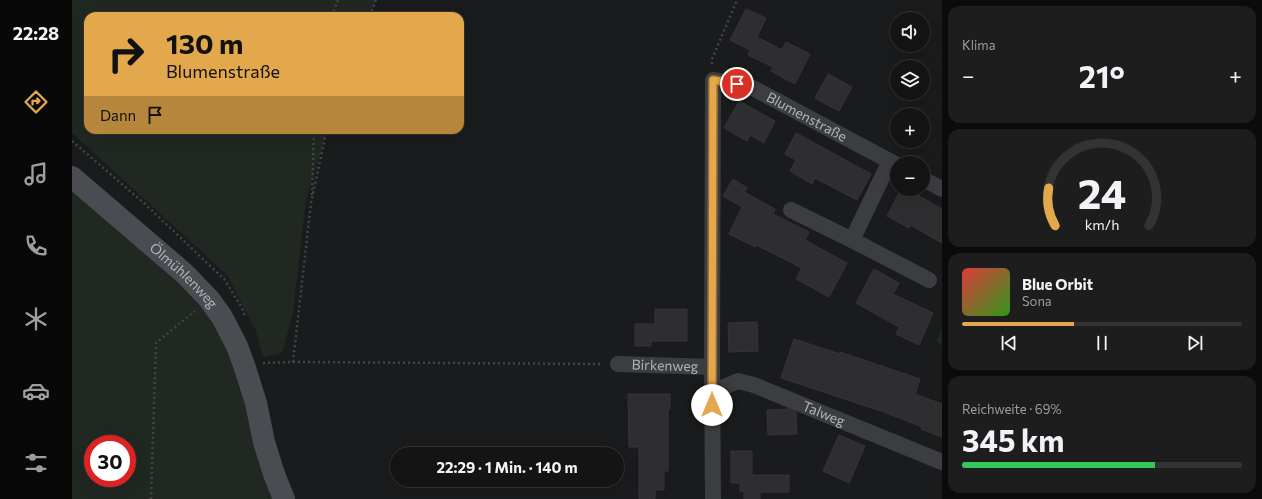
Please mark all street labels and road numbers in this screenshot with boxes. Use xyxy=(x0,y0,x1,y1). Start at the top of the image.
street label: Blumenstraße xyxy=(764,88,850,145)
street label: Ölmühlenweg xyxy=(147,239,222,312)
street label: Birkenweg xyxy=(631,355,699,375)
street label: Talweg xyxy=(800,397,848,430)

